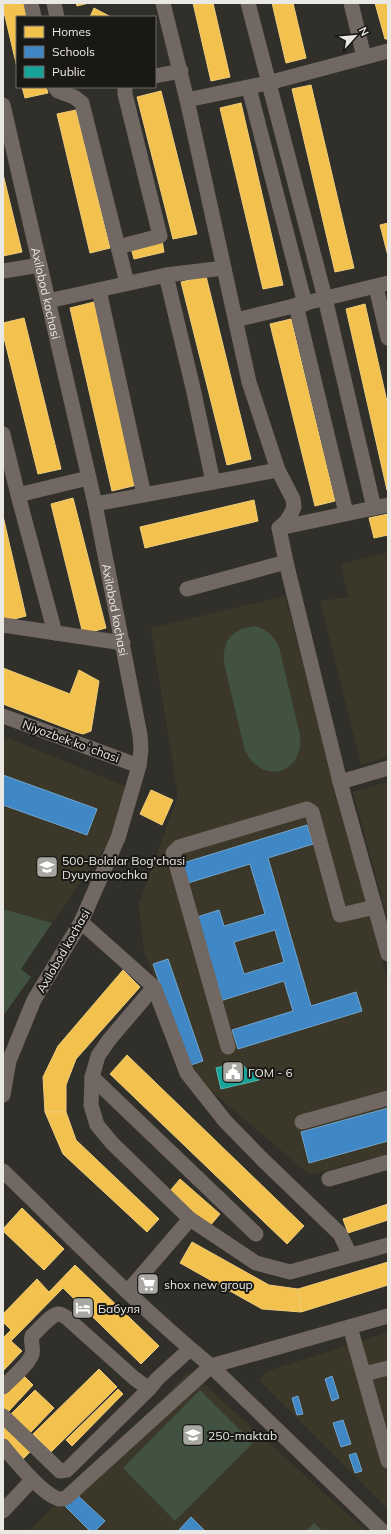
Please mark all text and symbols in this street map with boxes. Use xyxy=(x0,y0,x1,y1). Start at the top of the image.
legend xyxy=(16,16,156,88)
north arrow xyxy=(335,16,375,56)
text: Homes xyxy=(52,24,91,39)
text: N xyxy=(356,25,372,38)
text: Schools xyxy=(52,44,95,59)
text: Public xyxy=(52,64,86,79)
street label: Axilobod kochasi xyxy=(29,246,64,341)
street label: Axilobod kochasi xyxy=(99,562,132,657)
street label: Niyozbek koʻchasi xyxy=(21,717,122,766)
place label: 500-Bolalar Bog'chasi Dyuymovochka xyxy=(62,853,185,882)
school or university icon: 500-Bolalar Bog'chasi Dyuymovochka xyxy=(34,854,60,880)
street label: Axilobod kochasi xyxy=(33,907,93,995)
public building icon: ГОМ - 6 xyxy=(220,1059,246,1085)
place label: ГОМ - 6 xyxy=(248,1065,293,1080)
supermarket icon: shox new group xyxy=(135,1271,161,1297)
place label: shox new group xyxy=(164,1277,253,1292)
hotel icon: Бабуля xyxy=(70,1295,96,1321)
place label: Бабуля xyxy=(98,1301,140,1316)
school or university icon: 250-maktab xyxy=(180,1422,206,1448)
place label: 250-maktab xyxy=(208,1428,277,1443)

